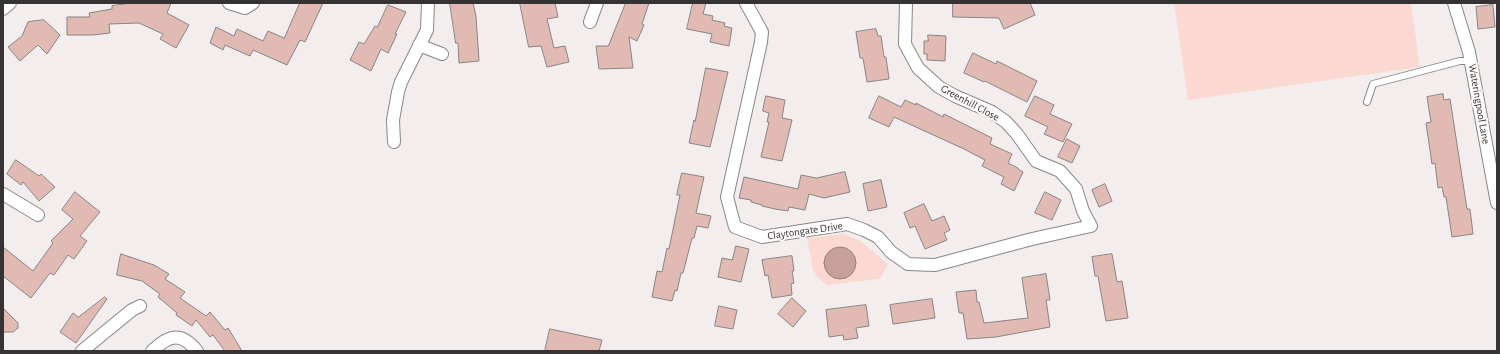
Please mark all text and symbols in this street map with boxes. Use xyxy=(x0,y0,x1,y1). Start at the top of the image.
street label: Wateringpool Lane xyxy=(1465,63,1493,145)
street label: Greenhill Close xyxy=(938,82,1002,124)
street label: Claytongate Drive xyxy=(767,219,843,243)

